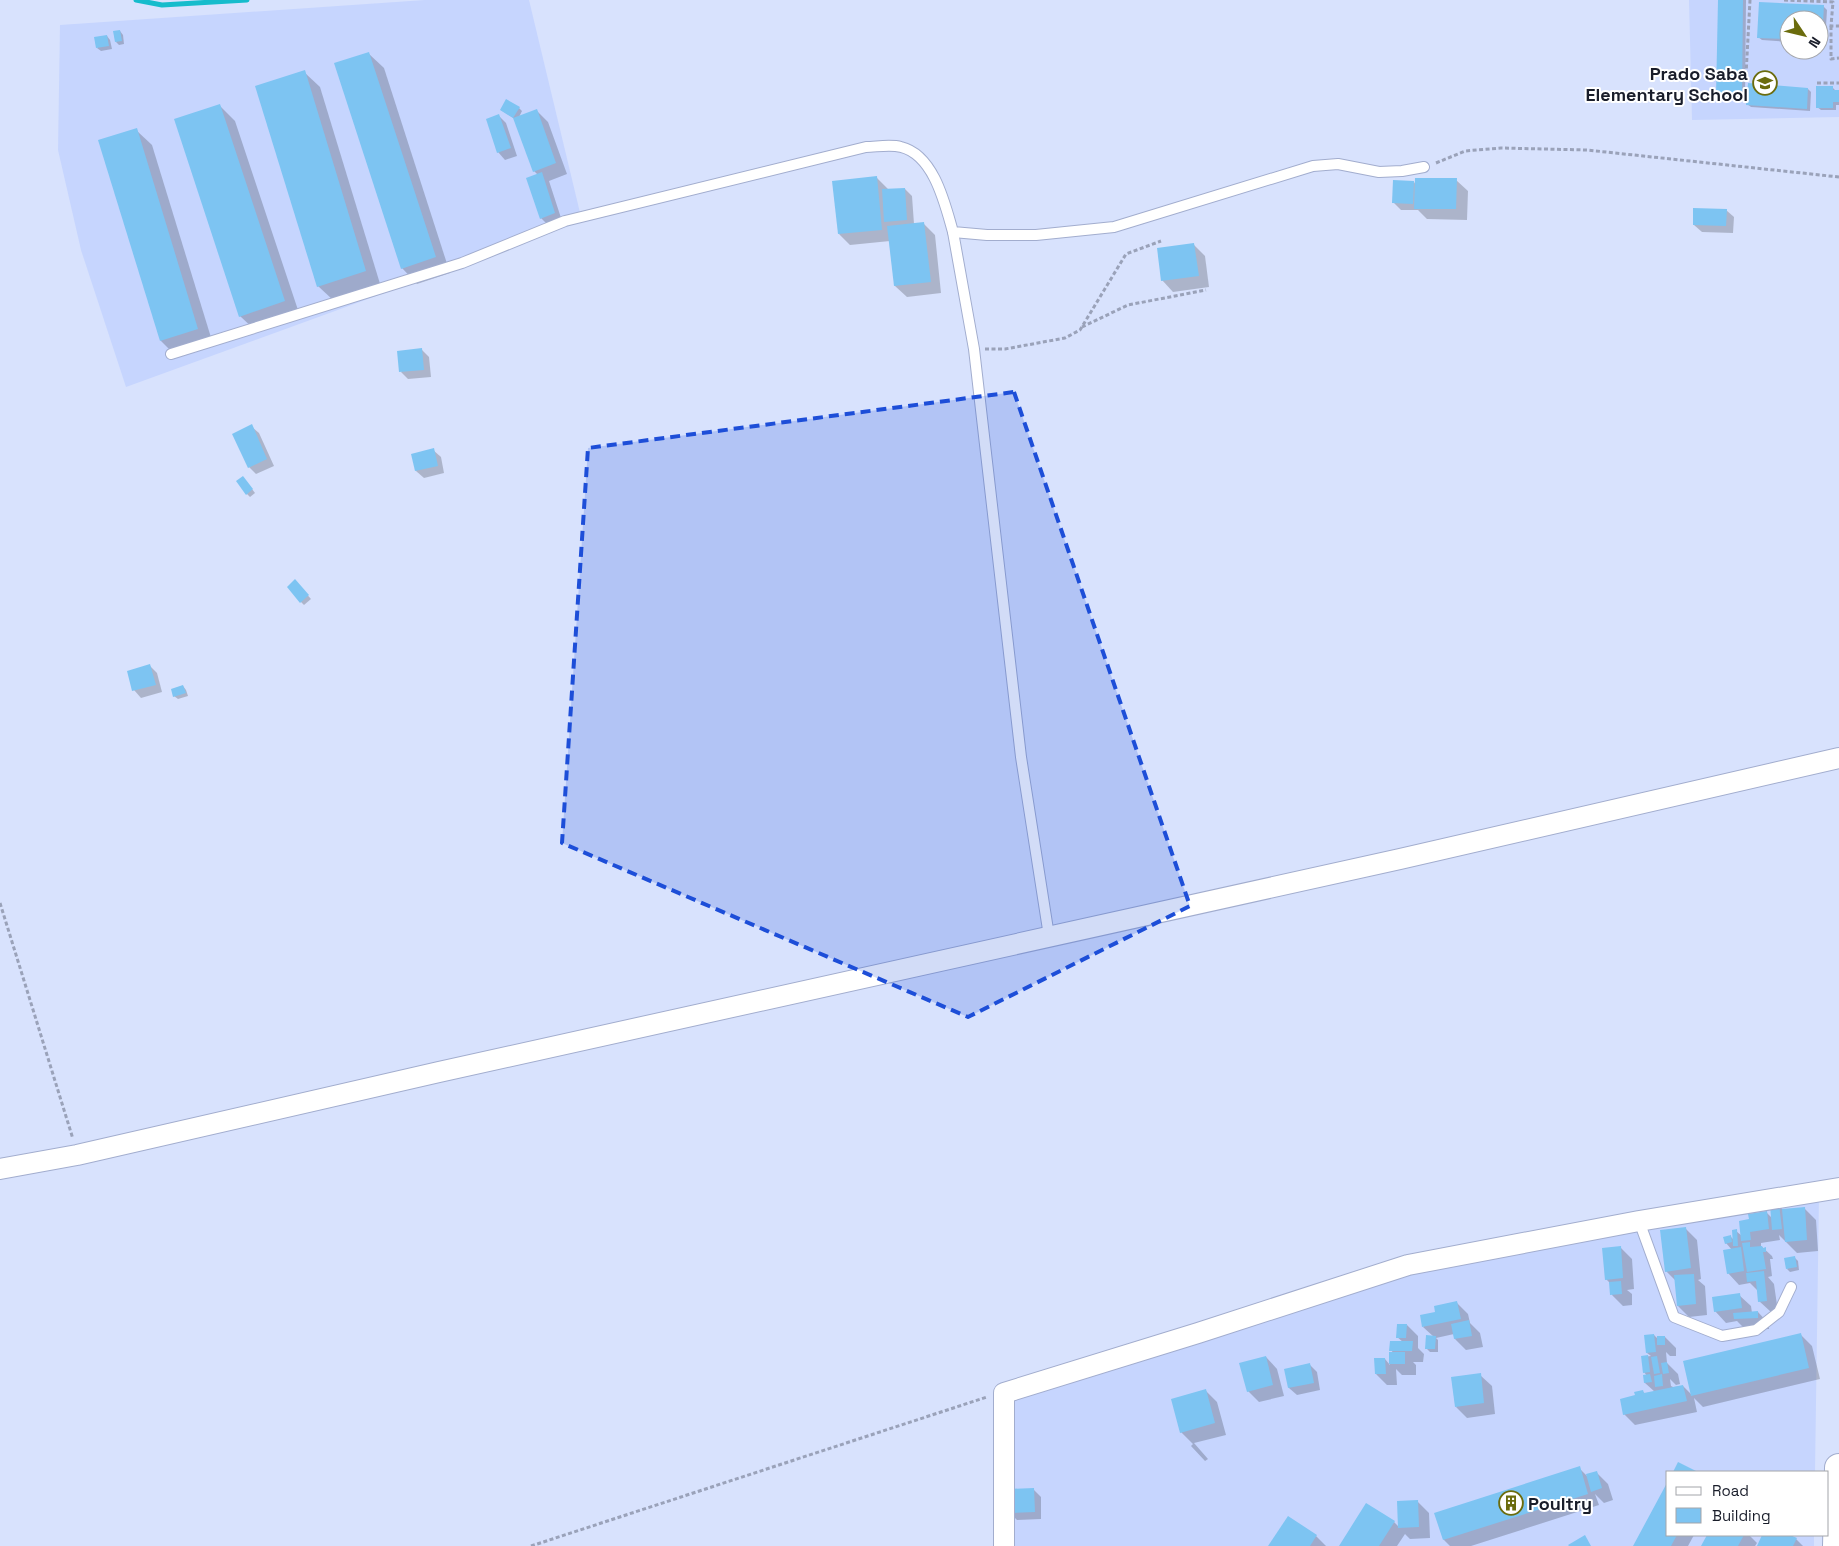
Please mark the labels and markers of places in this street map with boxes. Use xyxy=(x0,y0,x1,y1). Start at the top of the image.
place label: Prado Saba Elementary School xyxy=(1585,62,1749,106)
school or university icon: Prado Saba Elementary School xyxy=(1752,70,1778,96)
building icon: Poultry xyxy=(1498,1490,1524,1516)
place label: Poultry xyxy=(1528,1492,1592,1515)

